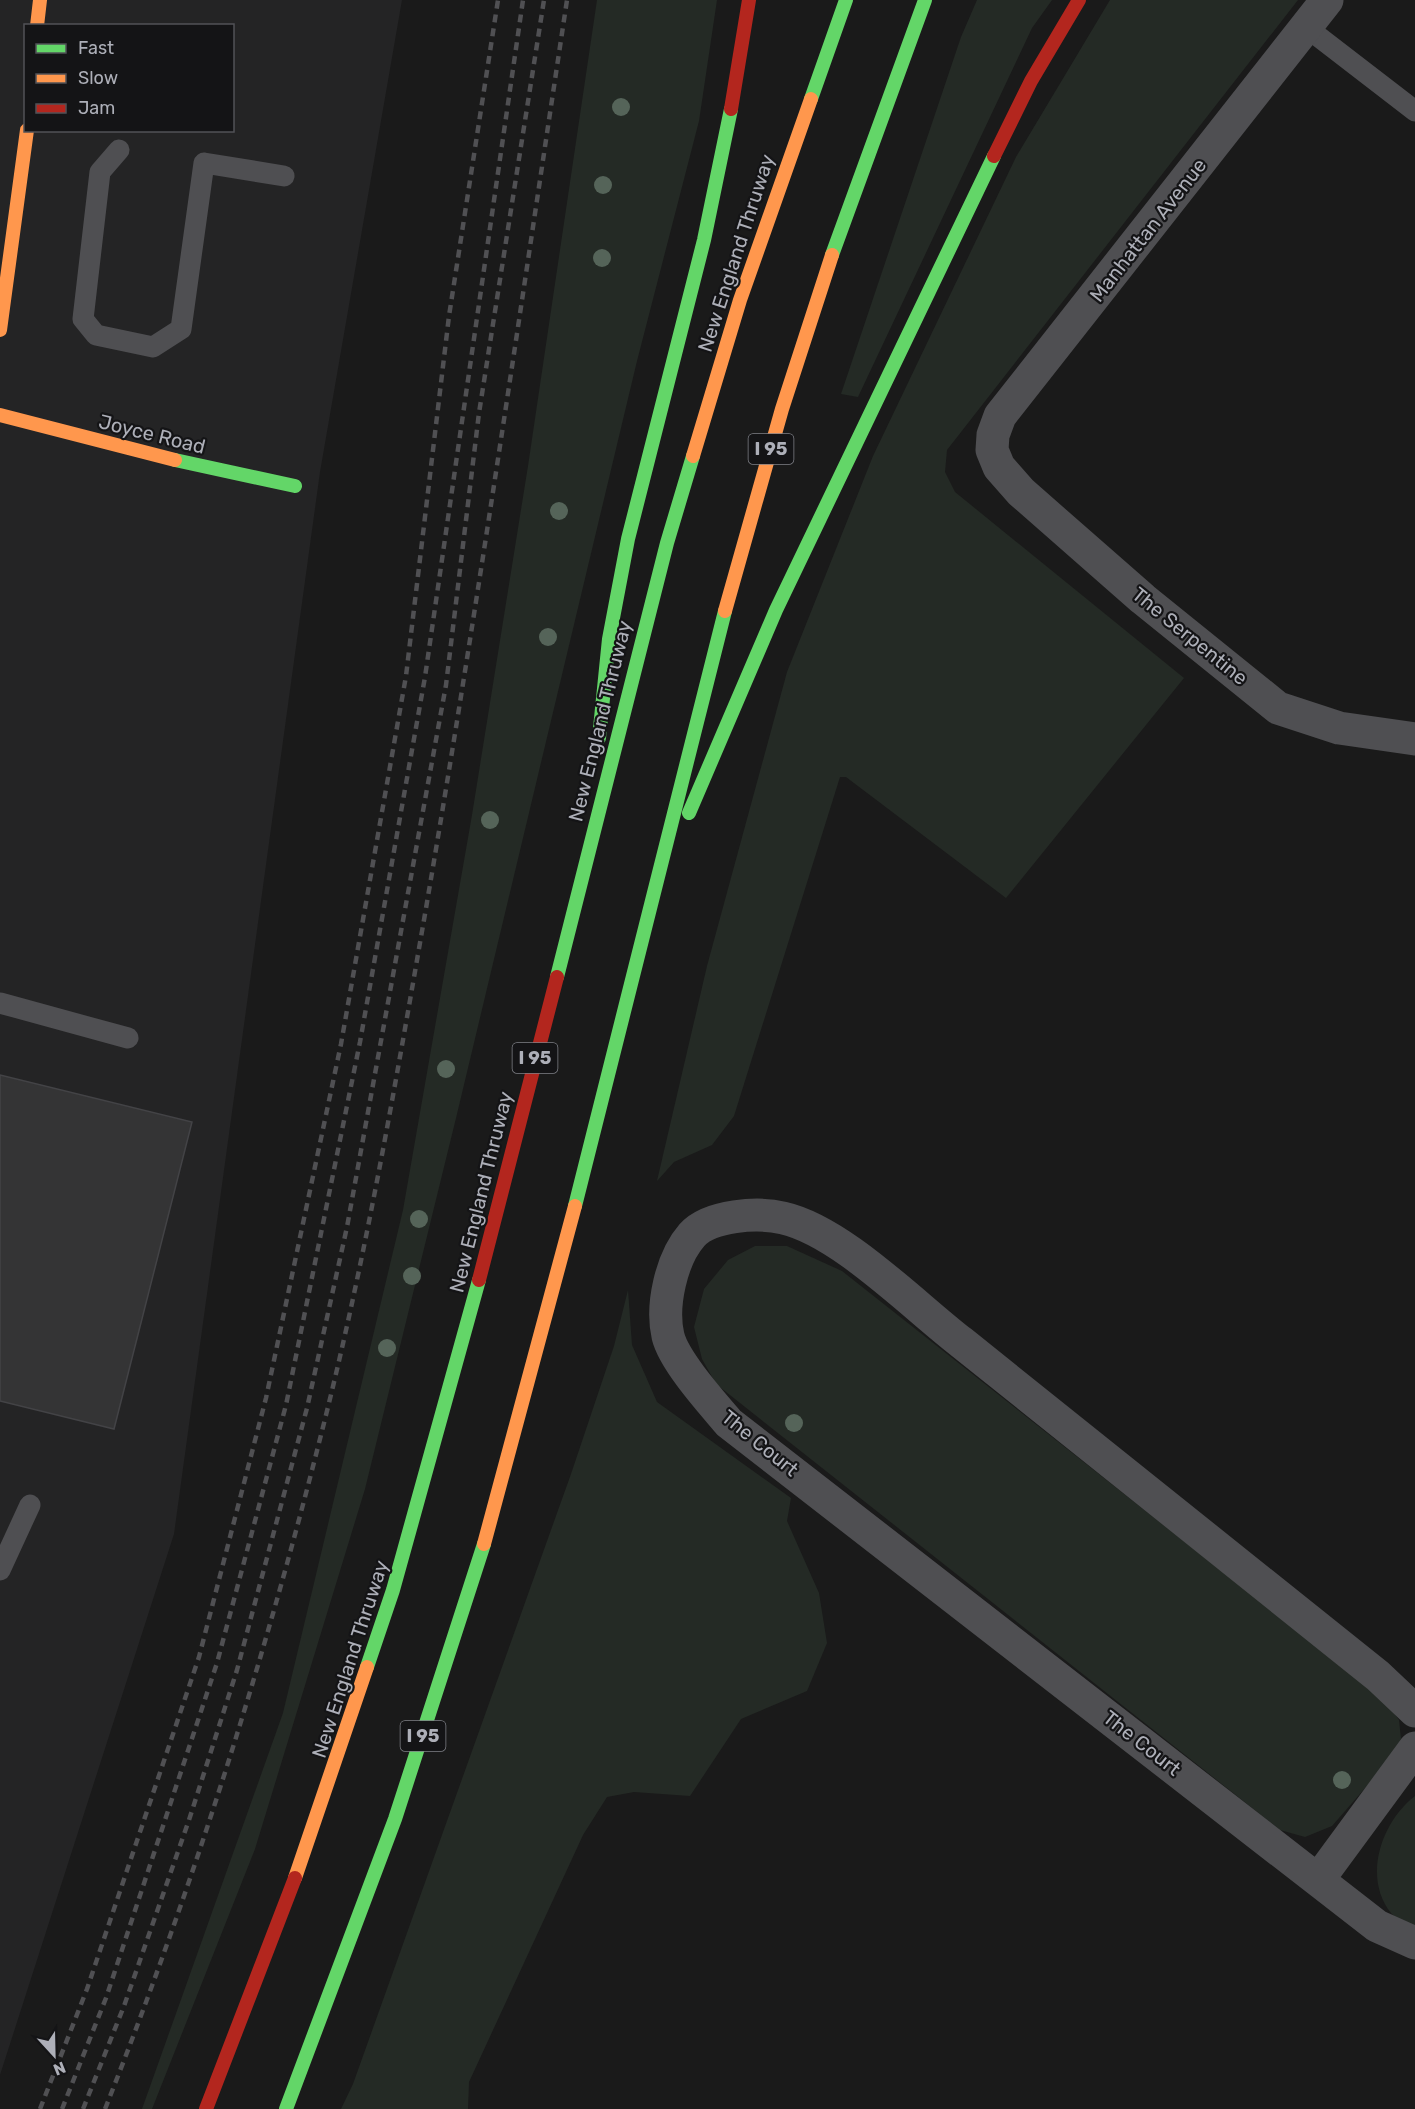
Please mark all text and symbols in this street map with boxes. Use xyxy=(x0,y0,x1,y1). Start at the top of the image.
legend xyxy=(24,24,234,132)
text: Fast xyxy=(78,37,114,59)
text: Slow xyxy=(78,67,118,89)
text: Jam xyxy=(78,97,115,119)
street label: New England Thruway xyxy=(693,151,779,355)
street label: Manhattan Avenue xyxy=(1085,154,1211,306)
street label: Joyce Road xyxy=(96,409,208,459)
road number: I 95 xyxy=(748,434,794,464)
street label: The Serpentine xyxy=(1127,582,1253,690)
street label: New England Thruway xyxy=(563,618,637,824)
road number: I 95 xyxy=(512,1043,558,1073)
street label: New England Thruway xyxy=(444,1089,518,1295)
street label: The Court xyxy=(717,1405,803,1481)
street label: New England Thruway xyxy=(307,1557,393,1761)
street label: The Court xyxy=(1098,1705,1186,1781)
road number: I 95 xyxy=(400,1721,446,1751)
north arrow xyxy=(24,2025,84,2085)
text: N xyxy=(51,2057,68,2079)

